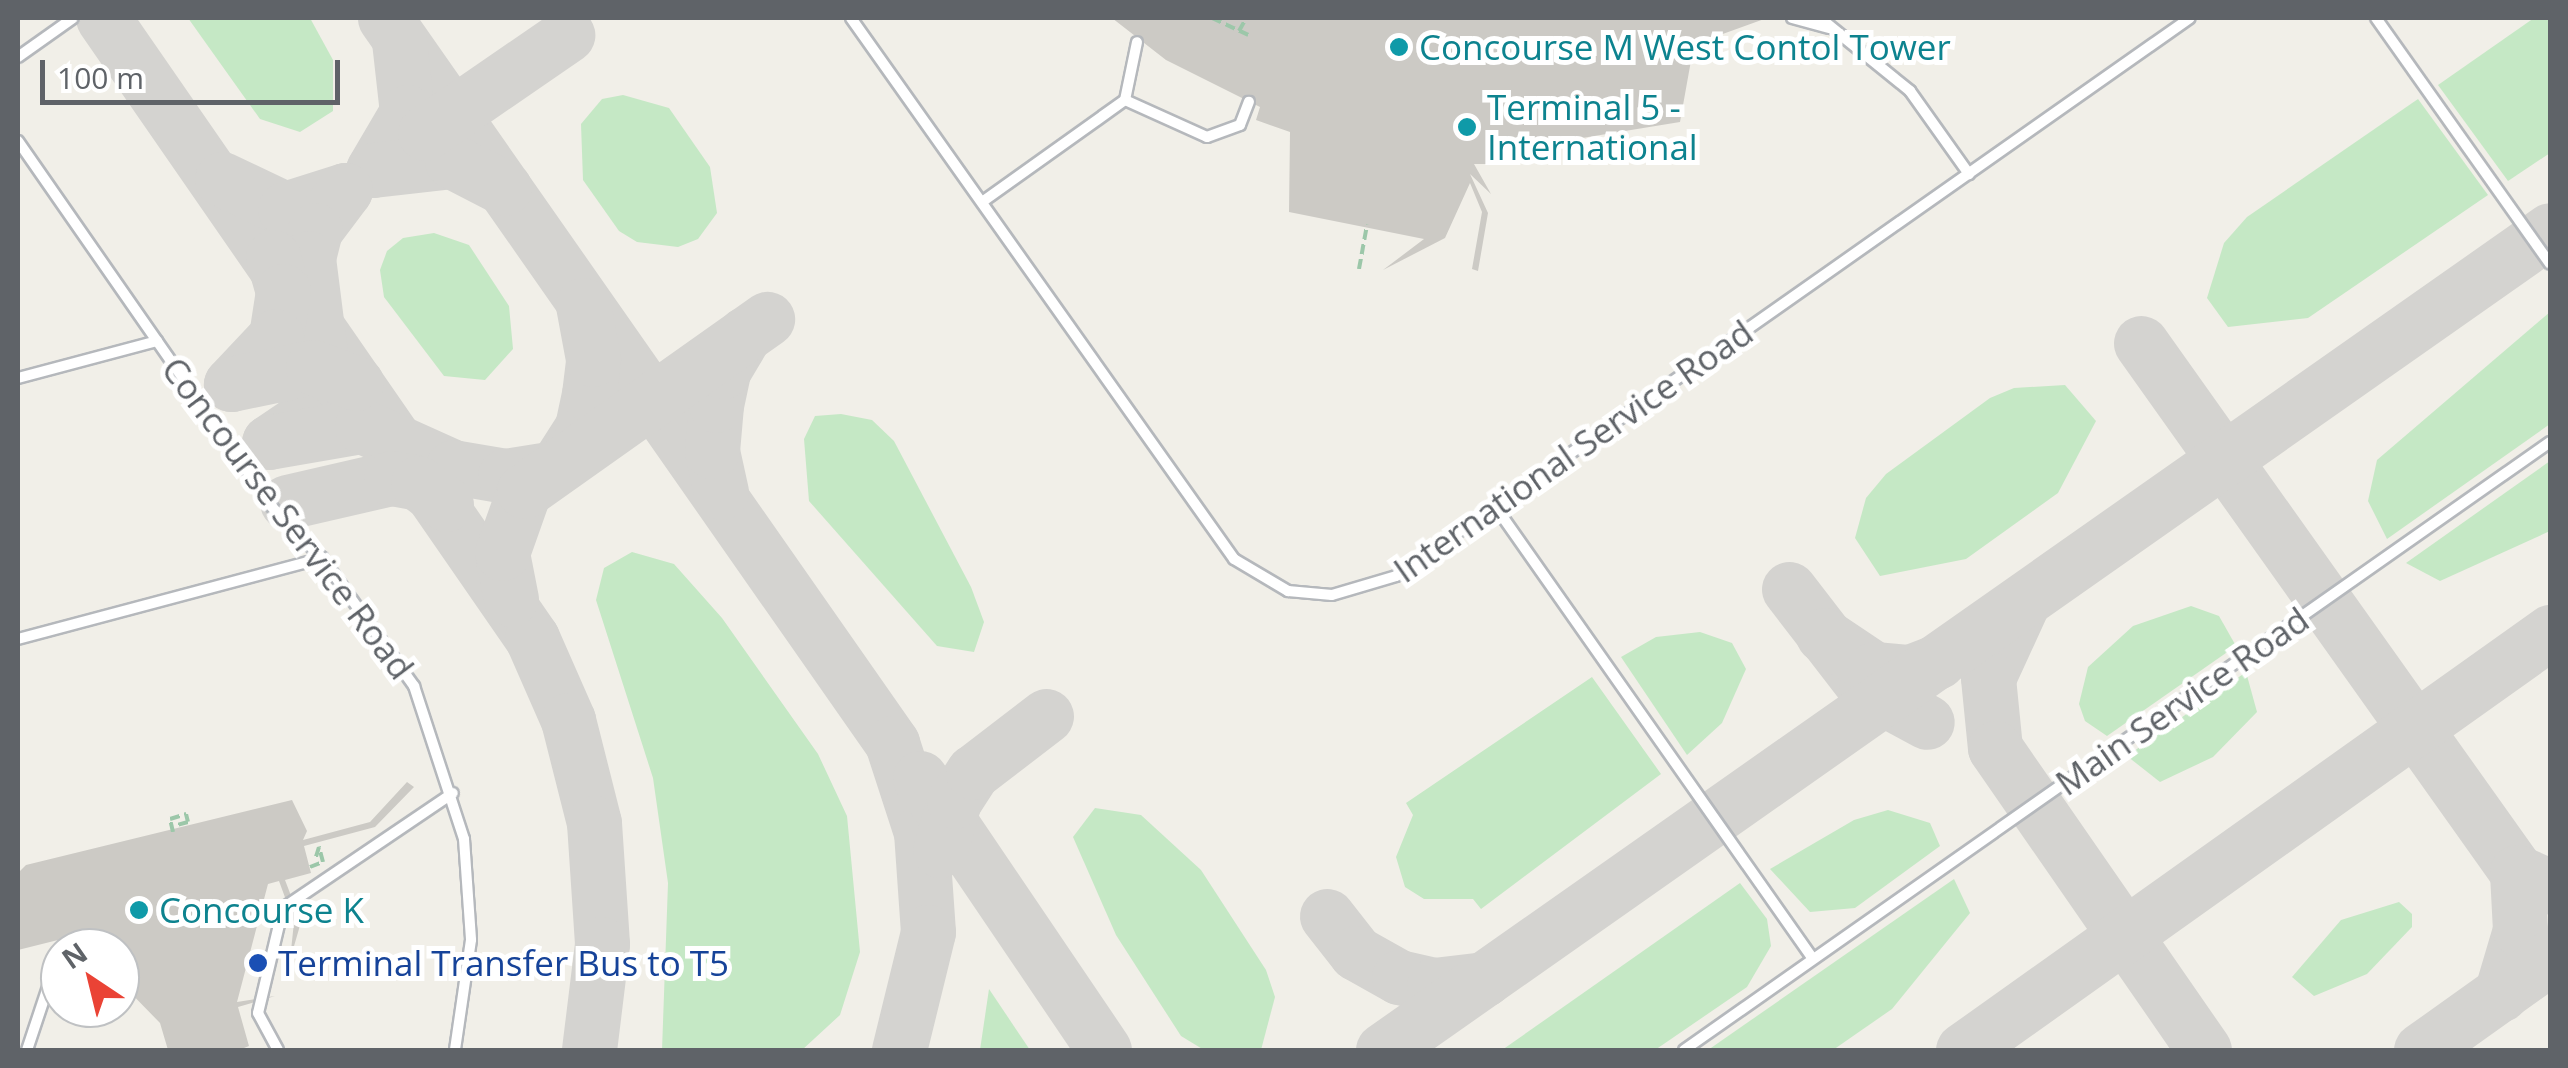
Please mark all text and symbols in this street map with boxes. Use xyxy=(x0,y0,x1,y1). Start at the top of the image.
place label: Concourse M West Contol Tower xyxy=(1419,26,1951,68)
marker: Concourse M West Contol Tower xyxy=(1388,36,1410,58)
scale bar xyxy=(45,40,345,102)
text: 100 m xyxy=(57,57,144,98)
place label: Terminal 5 - International xyxy=(1487,86,1698,168)
marker: Terminal 5 - International xyxy=(1456,116,1478,138)
street label: International Service Road xyxy=(1386,311,1760,591)
street label: Concourse Service Road xyxy=(153,349,423,687)
street label: Main Service Road xyxy=(2048,598,2316,804)
place label: Concourse K xyxy=(159,889,364,931)
marker: Concourse K xyxy=(128,899,150,921)
north arrow xyxy=(40,928,140,1028)
text: N xyxy=(54,933,94,977)
place label: Terminal Transfer Bus to T5 xyxy=(278,942,729,984)
marker: Terminal Transfer Bus to T5 xyxy=(247,952,269,974)

